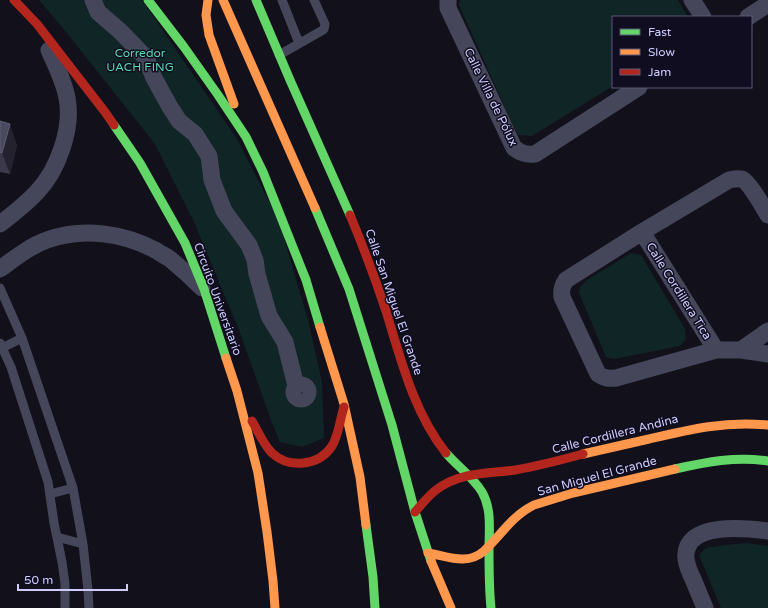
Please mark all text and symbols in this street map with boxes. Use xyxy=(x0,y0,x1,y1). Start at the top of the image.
legend xyxy=(612,16,752,88)
text: Fast xyxy=(648,25,672,39)
text: Slow xyxy=(648,45,675,59)
park label: Corredor UACH FING xyxy=(106,46,174,74)
street label: Calle Villa de Pólux xyxy=(461,46,521,148)
text: Jam xyxy=(648,65,671,79)
street label: Calle San Miguel El Grande xyxy=(362,227,426,377)
street label: Calle Cordillera Tica xyxy=(643,240,715,342)
street label: Circuito Universitario xyxy=(191,241,245,357)
street label: Calle Cordillera Andina xyxy=(551,412,679,456)
street label: San Miguel El Grande xyxy=(536,453,658,499)
scale bar xyxy=(18,566,127,592)
text: 50 m xyxy=(24,573,53,587)

